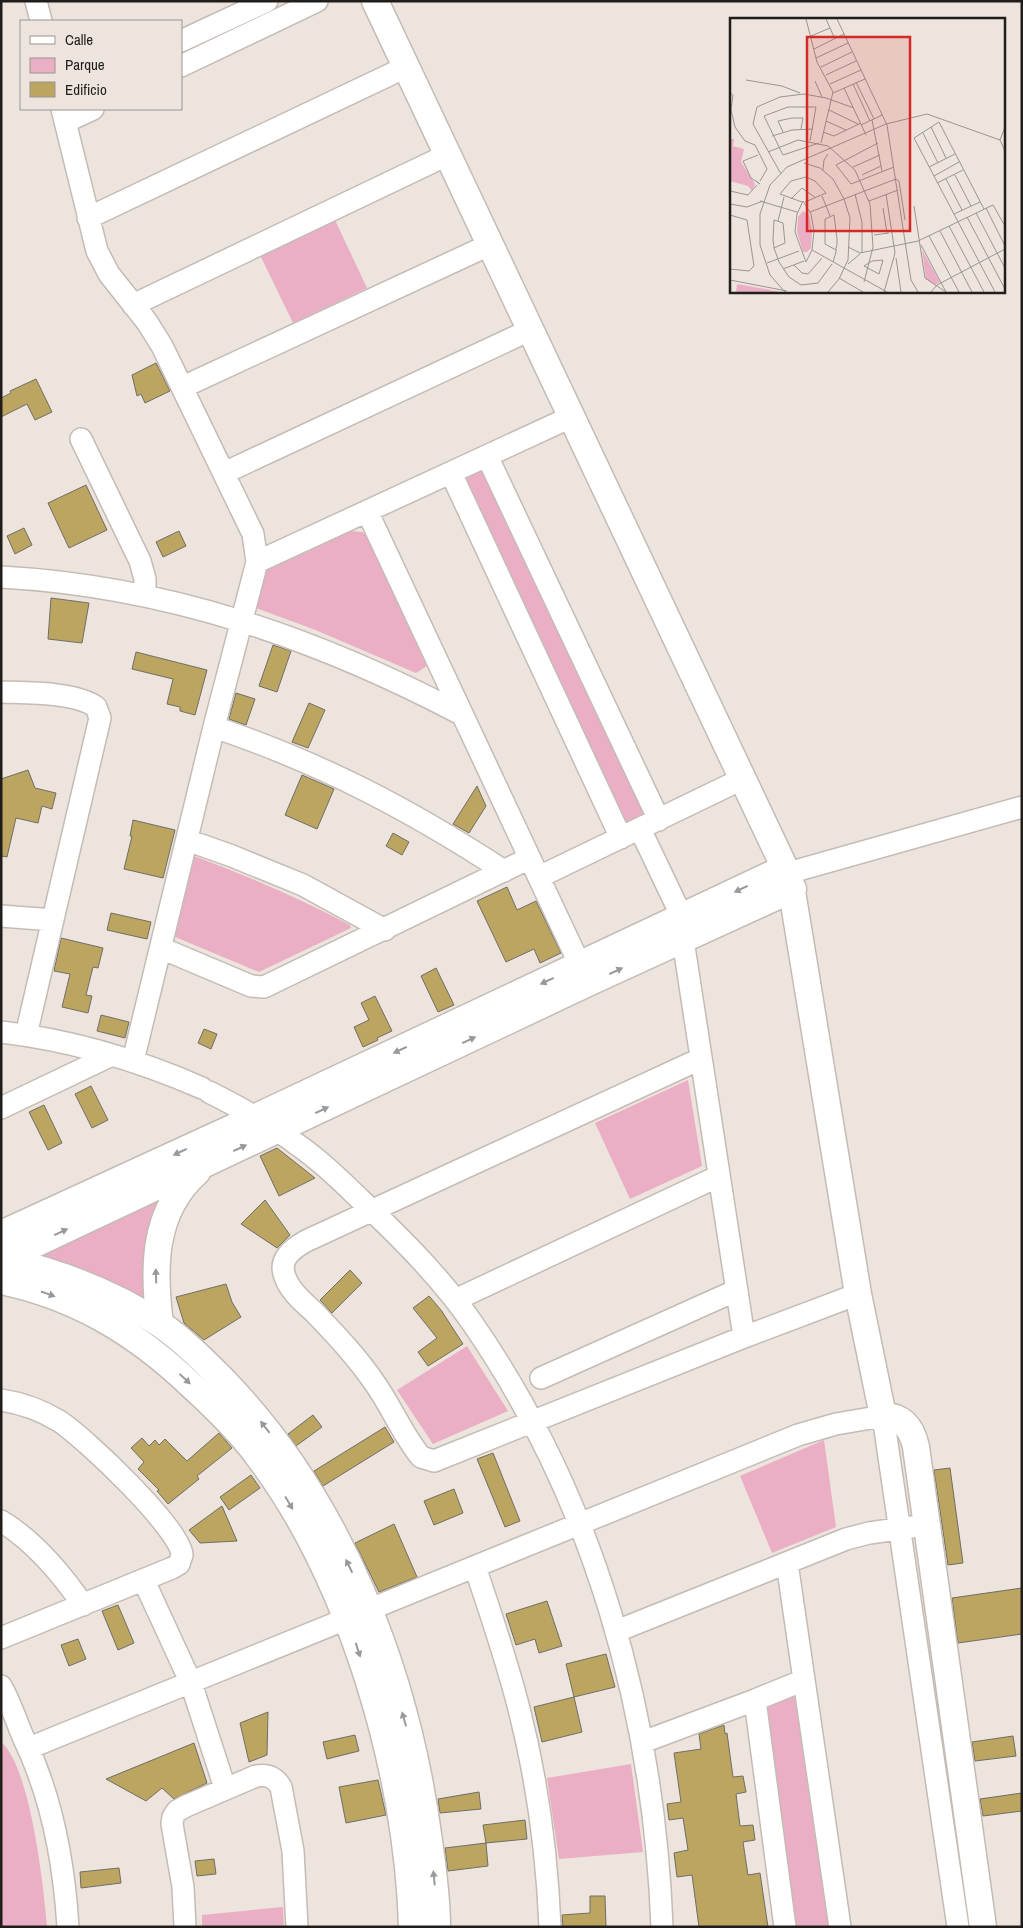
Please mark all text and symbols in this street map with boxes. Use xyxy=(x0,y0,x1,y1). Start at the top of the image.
inset map xyxy=(730,18,1006,292)
legend xyxy=(20,20,182,110)
text: Calle xyxy=(65,29,93,50)
text: Parque xyxy=(65,54,105,75)
text: Edificio xyxy=(65,79,107,100)
one-way arrow xyxy=(734,885,748,893)
one-way arrow xyxy=(609,966,623,974)
one-way arrow xyxy=(540,977,554,985)
one-way arrow xyxy=(462,1036,476,1044)
one-way arrow xyxy=(393,1046,407,1054)
one-way arrow xyxy=(315,1105,329,1113)
one-way arrow xyxy=(233,1144,247,1152)
one-way arrow xyxy=(173,1148,187,1156)
one-way arrow xyxy=(54,1228,68,1236)
one-way arrow xyxy=(152,1268,160,1284)
one-way arrow xyxy=(41,1290,56,1298)
one-way arrow xyxy=(179,1373,191,1385)
one-way arrow xyxy=(259,1421,270,1434)
one-way arrow xyxy=(285,1496,294,1509)
one-way arrow xyxy=(345,1559,353,1573)
one-way arrow xyxy=(354,1643,362,1658)
one-way arrow xyxy=(400,1711,408,1726)
one-way arrow xyxy=(430,1870,438,1886)

